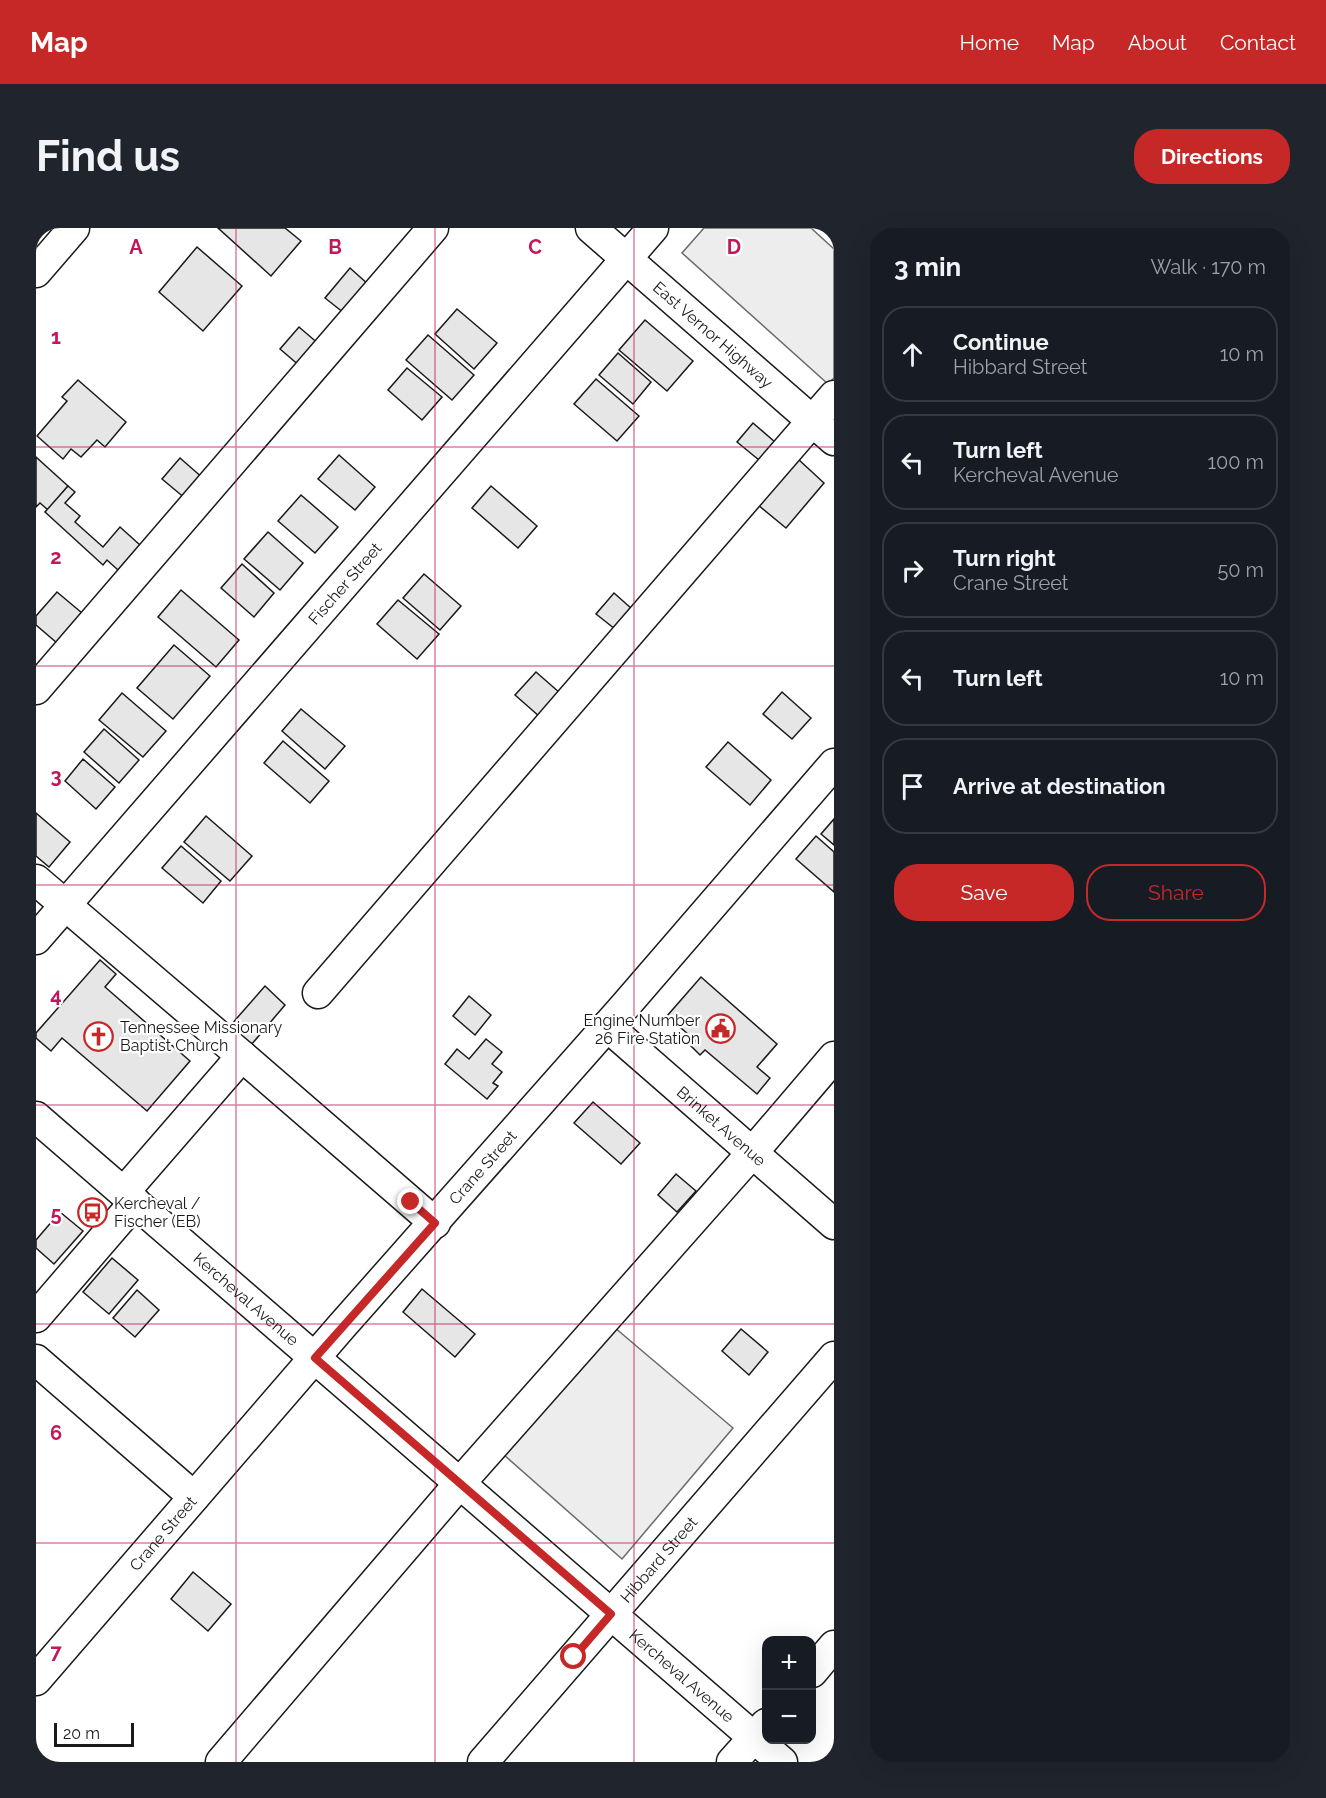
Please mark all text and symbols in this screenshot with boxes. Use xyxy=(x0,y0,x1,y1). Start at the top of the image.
text: Map xyxy=(30,26,88,59)
text: Home xyxy=(960,30,1019,55)
text: Map xyxy=(1052,30,1095,55)
text: About xyxy=(1128,30,1187,55)
text: Contact xyxy=(1220,30,1296,55)
button: Directions xyxy=(1134,129,1290,184)
text: Find us xyxy=(36,132,180,181)
text: A xyxy=(129,235,143,259)
text: B xyxy=(328,235,342,259)
text: C xyxy=(528,235,542,259)
text: D xyxy=(727,235,741,259)
text: 3 min xyxy=(894,252,961,282)
text: Walk · 170 m xyxy=(1150,255,1266,279)
street label: East Vernor Highway xyxy=(649,277,777,392)
text: 1 xyxy=(51,325,61,349)
text: Continue xyxy=(953,329,1049,355)
icon: ahead xyxy=(896,338,929,371)
text: 10 m xyxy=(1220,342,1264,366)
text: Hibbard Street xyxy=(953,355,1087,379)
text: Turn left xyxy=(953,437,1043,463)
icon: left xyxy=(896,446,929,479)
text: 100 m xyxy=(1207,450,1264,474)
text: Kercheval Avenue xyxy=(953,463,1119,487)
street label: Fischer Street xyxy=(304,538,386,628)
text: 2 xyxy=(50,545,62,569)
text: Turn right xyxy=(953,545,1056,571)
icon: right xyxy=(896,554,929,587)
text: 50 m xyxy=(1217,558,1264,582)
text: Crane Street xyxy=(953,571,1069,595)
icon: left xyxy=(896,662,929,695)
text: Turn left xyxy=(953,665,1043,691)
text: 10 m xyxy=(1220,666,1264,690)
text: 3 xyxy=(50,764,62,788)
icon: arrive xyxy=(896,770,929,803)
text: Arrive at destination xyxy=(953,773,1166,799)
button: Save xyxy=(894,864,1074,921)
button: Share xyxy=(1086,864,1266,921)
text: 4 xyxy=(50,983,62,1007)
place label: Engine Number 26 Fire Station xyxy=(583,1011,700,1048)
public building icon: Engine Number 26 Fire Station xyxy=(705,1013,737,1045)
place label: Tennessee Missionary Baptist Church xyxy=(120,1018,282,1055)
church icon: Tennessee Missionary Baptist Church xyxy=(83,1020,115,1052)
street label: Brinket Avenue xyxy=(673,1082,770,1170)
street label: Crane Street xyxy=(445,1126,521,1208)
route end xyxy=(397,1188,423,1214)
place label: Kercheval / Fischer (EB) xyxy=(114,1194,201,1231)
bus stop icon: Kercheval / Fischer (EB) xyxy=(77,1196,109,1228)
text: 5 xyxy=(50,1202,62,1226)
street label: Kercheval Avenue xyxy=(190,1248,303,1349)
text: 6 xyxy=(50,1421,62,1445)
street label: Crane Street xyxy=(125,1492,201,1574)
street label: Hibbard Street xyxy=(616,1512,701,1606)
street label: Kercheval Avenue xyxy=(626,1625,738,1726)
map controls xyxy=(762,1636,816,1744)
button: + xyxy=(762,1636,816,1690)
text: 7 xyxy=(50,1640,62,1664)
route start xyxy=(560,1643,586,1669)
button: − xyxy=(762,1690,816,1744)
scale bar xyxy=(54,1720,134,1748)
text: 20 m xyxy=(63,1724,100,1743)

